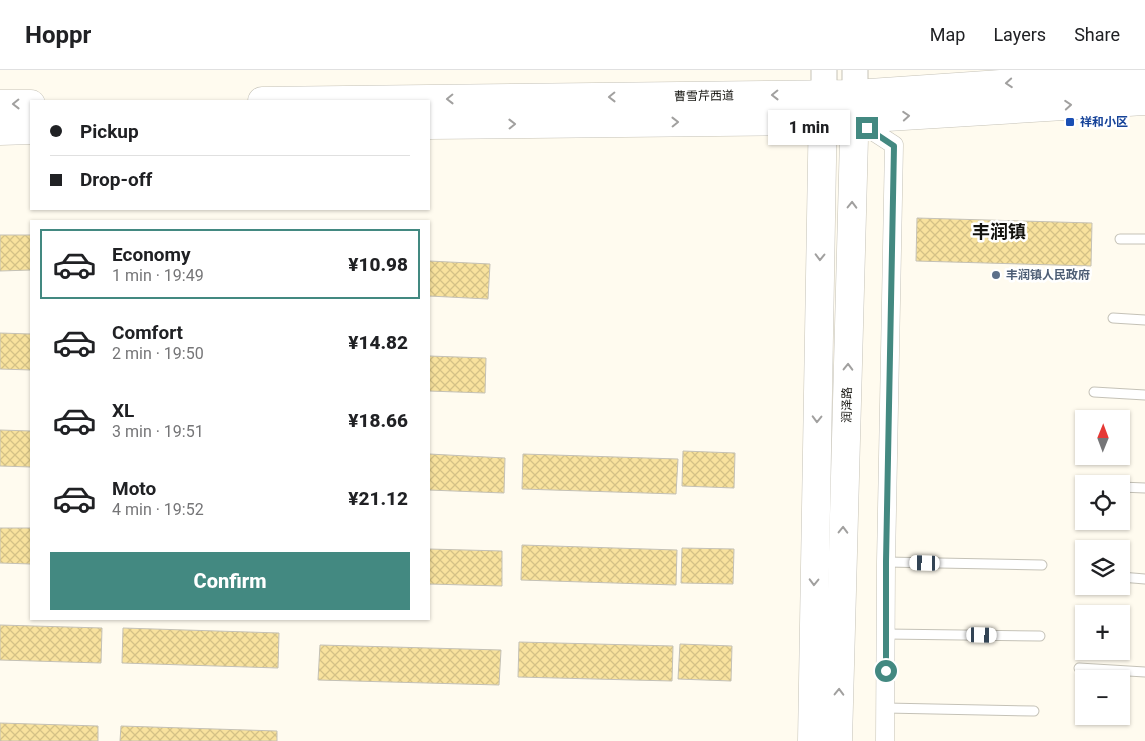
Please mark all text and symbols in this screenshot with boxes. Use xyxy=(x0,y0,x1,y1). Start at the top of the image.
text: Hoppr xyxy=(25,21,91,49)
text: Map xyxy=(930,24,965,45)
text: Layers xyxy=(993,24,1046,45)
text: Share xyxy=(1074,24,1120,45)
one-way arrow xyxy=(1005,78,1013,89)
street label: 曹雪芹西道 xyxy=(674,88,734,104)
one-way arrow xyxy=(771,90,778,100)
one-way arrow xyxy=(608,92,616,102)
one-way arrow xyxy=(446,94,454,104)
one-way arrow xyxy=(11,99,19,109)
one-way arrow xyxy=(1065,100,1073,111)
callout: 1 min xyxy=(767,110,850,146)
one-way arrow xyxy=(902,110,910,121)
place label: 祥和小区 xyxy=(1080,115,1128,129)
marker: 祥和小区 xyxy=(1064,116,1076,128)
one-way arrow xyxy=(672,117,679,127)
route end xyxy=(856,117,878,139)
text: 1 min xyxy=(789,118,829,137)
one-way arrow xyxy=(509,119,517,129)
text: Pickup xyxy=(80,120,139,143)
text: Drop-off xyxy=(80,168,152,191)
one-way arrow xyxy=(846,201,857,209)
district label: 丰润镇 xyxy=(972,221,1026,242)
icon: car xyxy=(52,242,97,287)
text: Economy xyxy=(112,243,191,266)
text: ¥10.98 xyxy=(348,253,408,276)
one-way arrow xyxy=(815,254,825,261)
text: 1 min · 19:49 xyxy=(112,266,204,285)
place label: 丰润镇人民政府 xyxy=(1006,268,1090,282)
marker: 丰润镇人民政府 xyxy=(990,269,1002,281)
icon: car xyxy=(52,320,97,365)
text: Comfort xyxy=(112,321,183,344)
text: ¥14.82 xyxy=(348,331,408,354)
text: 2 min · 19:50 xyxy=(112,344,204,363)
one-way arrow xyxy=(842,363,853,371)
street label: 润泽路 xyxy=(840,387,854,423)
icon: car xyxy=(52,398,97,443)
text: XL xyxy=(112,399,134,422)
text: ¥18.66 xyxy=(348,409,408,432)
north arrow xyxy=(1075,410,1130,465)
map controls xyxy=(1075,410,1130,725)
one-way arrow xyxy=(812,416,822,424)
text: 3 min · 19:51 xyxy=(112,422,204,441)
button: locate xyxy=(1075,475,1130,530)
icon: car xyxy=(52,476,97,521)
text: Moto xyxy=(112,477,156,500)
text: ¥21.12 xyxy=(348,487,408,510)
text: 4 min · 19:52 xyxy=(112,500,204,519)
one-way arrow xyxy=(838,526,849,534)
button: layers xyxy=(1075,540,1130,595)
button: Confirm xyxy=(50,552,410,610)
car xyxy=(909,555,940,571)
one-way arrow xyxy=(809,578,820,586)
button: + xyxy=(1075,605,1130,660)
car xyxy=(966,627,997,643)
route start xyxy=(875,660,897,682)
button: − xyxy=(1075,670,1130,725)
one-way arrow xyxy=(834,688,845,696)

